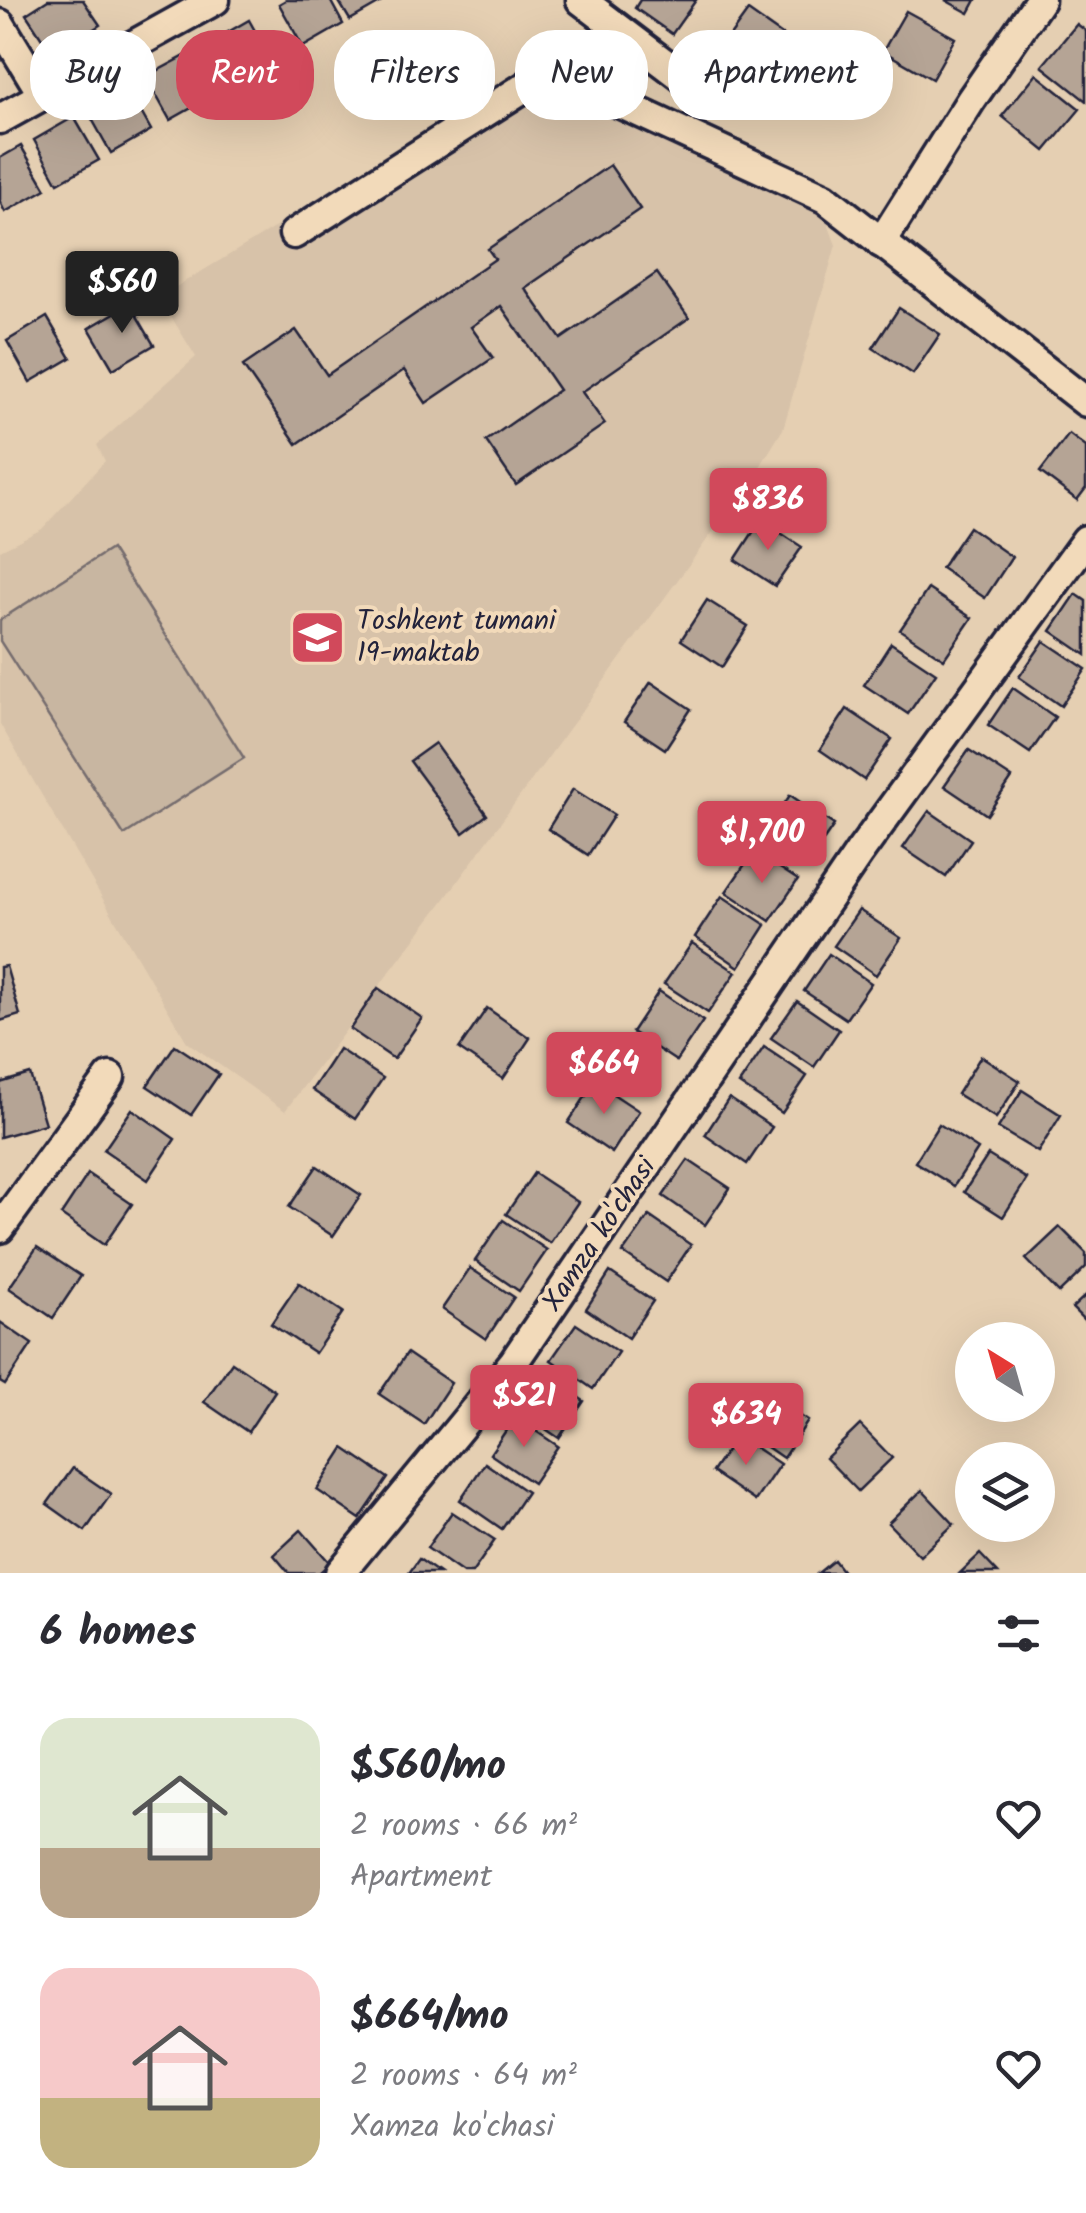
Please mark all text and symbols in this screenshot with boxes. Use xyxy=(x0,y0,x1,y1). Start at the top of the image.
chip: Buy xyxy=(30,30,156,120)
chip: Rent xyxy=(176,30,314,120)
chip: Filters xyxy=(334,30,495,120)
chip: New xyxy=(515,30,648,120)
chip: Apartment xyxy=(668,30,893,120)
pin: $560 xyxy=(63,251,181,336)
text: $560 xyxy=(88,258,156,309)
pin: $836 xyxy=(709,468,827,553)
text: $836 xyxy=(732,475,804,526)
place label: Toshkent tumani 19-maktab xyxy=(357,599,557,676)
school or university icon: Toshkent tumani 19-maktab xyxy=(288,607,348,667)
pin: $1,700 xyxy=(681,801,843,886)
text: $1,700 xyxy=(720,808,804,859)
pin: $664 xyxy=(545,1032,663,1117)
text: $664 xyxy=(568,1039,640,1090)
street label: Xamza ko'chasi xyxy=(531,1147,669,1322)
north arrow xyxy=(955,1322,1055,1422)
map controls xyxy=(955,1322,1055,1542)
pin: $521 xyxy=(465,1365,583,1450)
text: $521 xyxy=(492,1372,556,1423)
pin: $634 xyxy=(687,1383,805,1468)
text: $634 xyxy=(710,1390,782,1441)
button: layers xyxy=(955,1442,1055,1542)
text: 6 homes xyxy=(40,1600,196,1667)
icon: filters xyxy=(991,1606,1046,1661)
text: $560/mo xyxy=(350,1734,506,1801)
icon: home xyxy=(120,1758,240,1878)
icon: heart xyxy=(991,1791,1046,1846)
text: 2 rooms · 66 m² xyxy=(350,1801,577,1852)
text: Apartment xyxy=(350,1852,492,1903)
text: $664/mo xyxy=(350,1984,509,2051)
icon: home xyxy=(120,2008,240,2128)
icon: heart xyxy=(991,2041,1046,2096)
text: 2 rooms · 64 m² xyxy=(350,2051,577,2102)
text: Xamza ko'chasi xyxy=(350,2102,554,2153)

